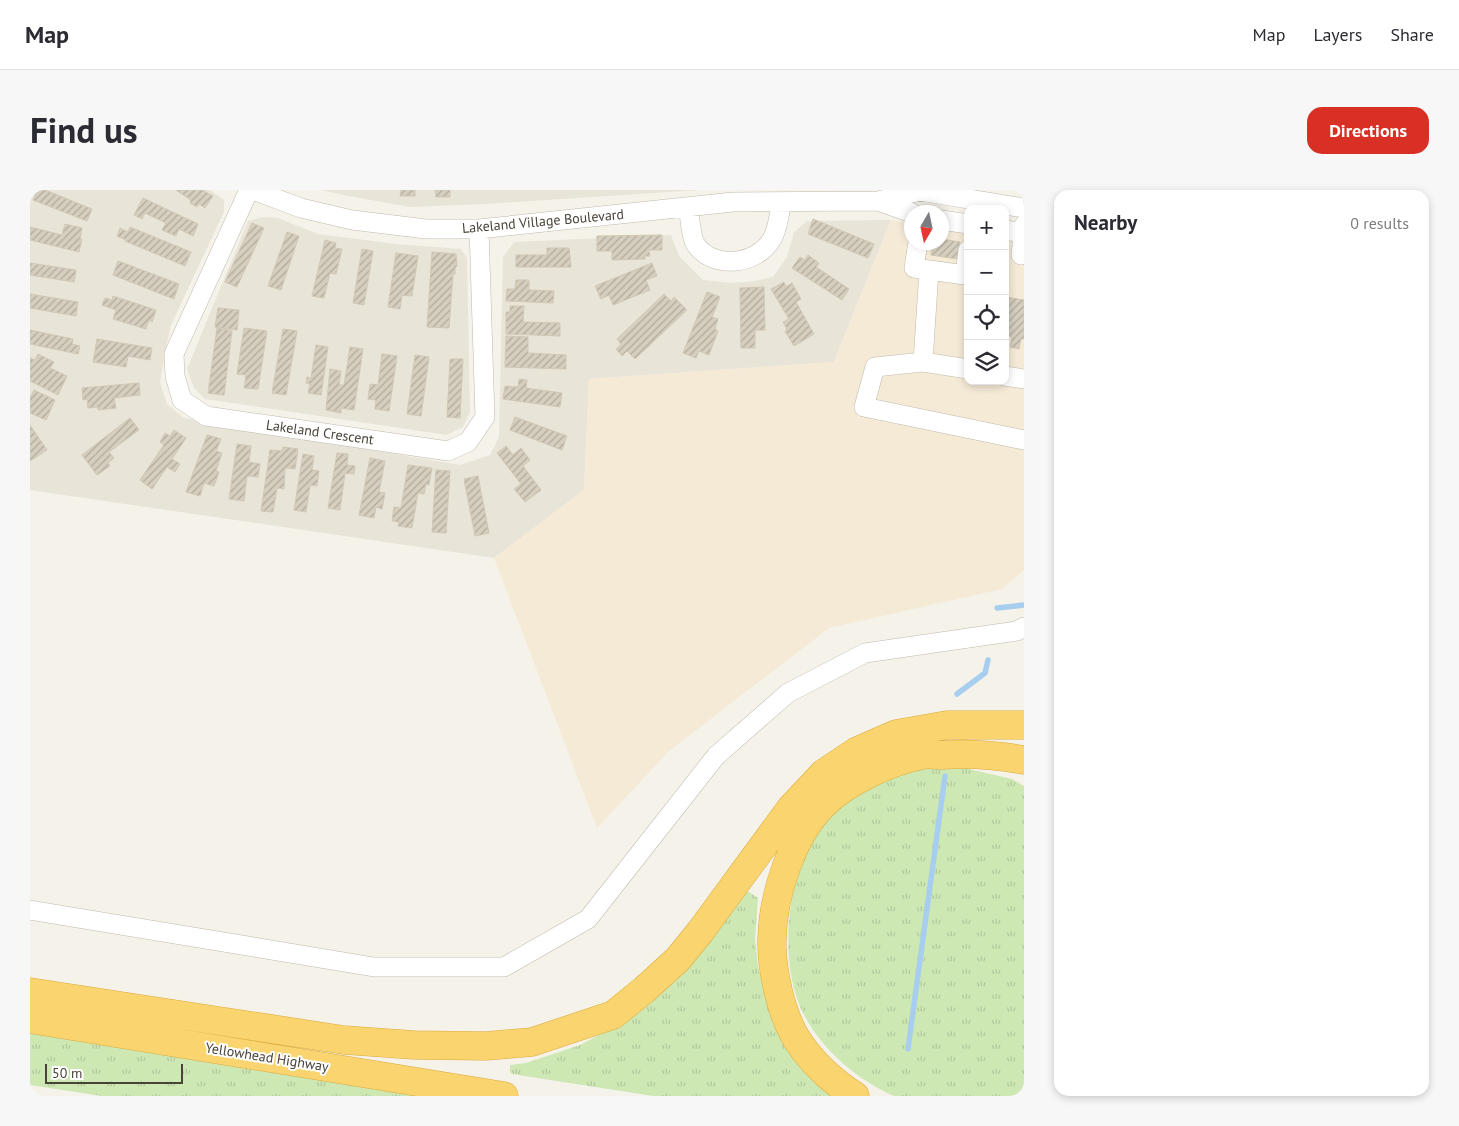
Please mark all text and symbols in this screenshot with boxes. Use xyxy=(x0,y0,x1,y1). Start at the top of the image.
text: Map xyxy=(25,19,69,50)
text: Map xyxy=(1253,23,1285,46)
text: Layers xyxy=(1313,23,1362,46)
text: Share xyxy=(1390,23,1434,46)
text: Find us xyxy=(30,107,138,153)
button: Directions xyxy=(1307,107,1429,154)
street label: Lakeland Village Boulevard xyxy=(461,205,625,237)
north arrow xyxy=(904,205,949,250)
map controls xyxy=(964,205,1009,385)
button: + xyxy=(964,205,1009,250)
text: Nearby xyxy=(1074,209,1137,236)
text: 0 results xyxy=(1350,213,1409,233)
button: − xyxy=(964,250,1009,295)
button: locate xyxy=(964,295,1009,340)
button: layers xyxy=(964,340,1009,385)
street label: Lakeland Crescent xyxy=(265,416,375,449)
street label: Yellowhead Highway xyxy=(204,1038,330,1076)
scale bar xyxy=(45,1061,182,1084)
text: 50 m xyxy=(52,1064,82,1082)

